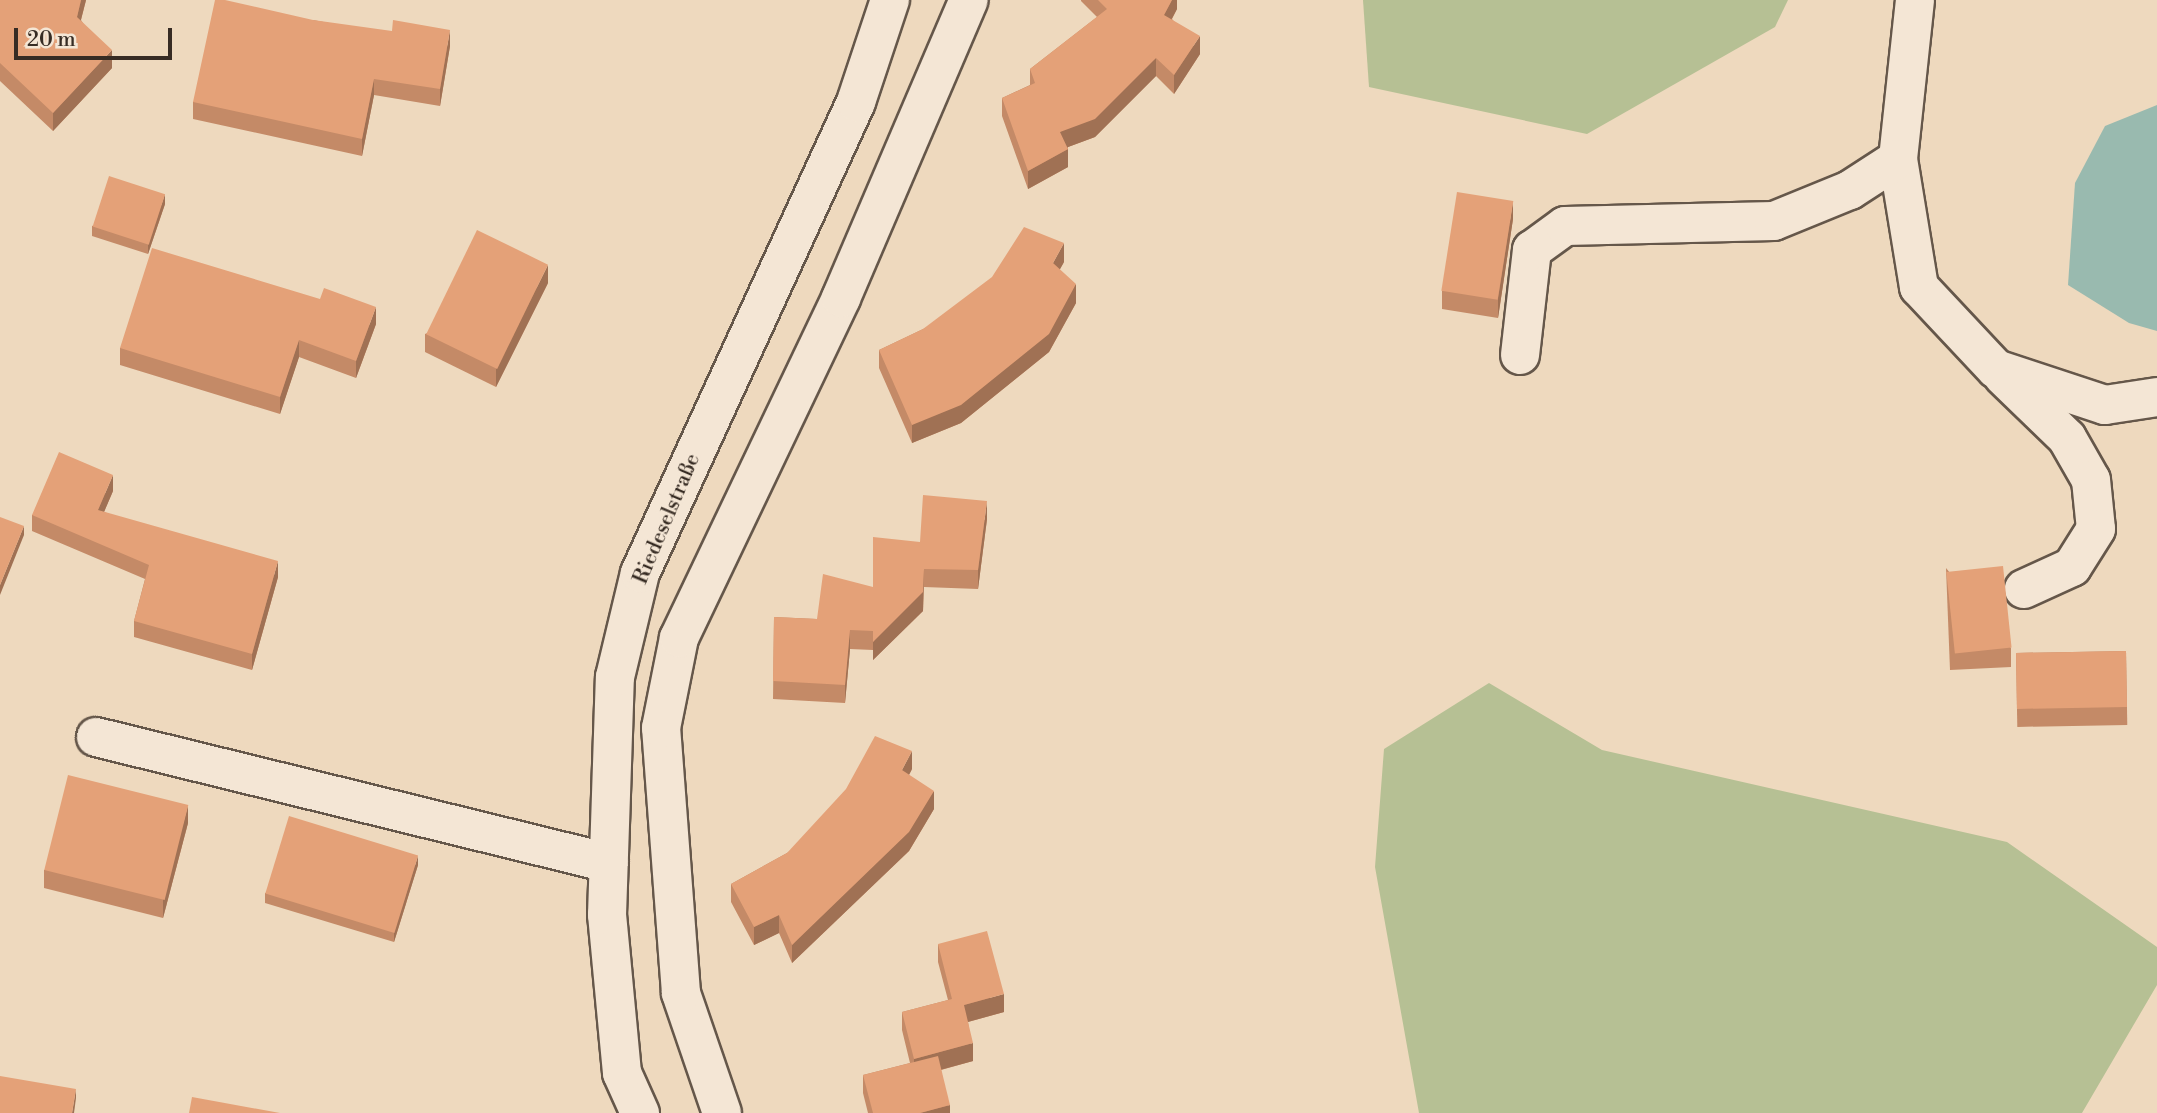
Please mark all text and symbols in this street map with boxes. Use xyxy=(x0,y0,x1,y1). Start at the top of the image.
scale bar xyxy=(18,14,175,58)
text: 20 m xyxy=(27,27,76,53)
street label: Riedeselstraße xyxy=(628,450,706,588)

